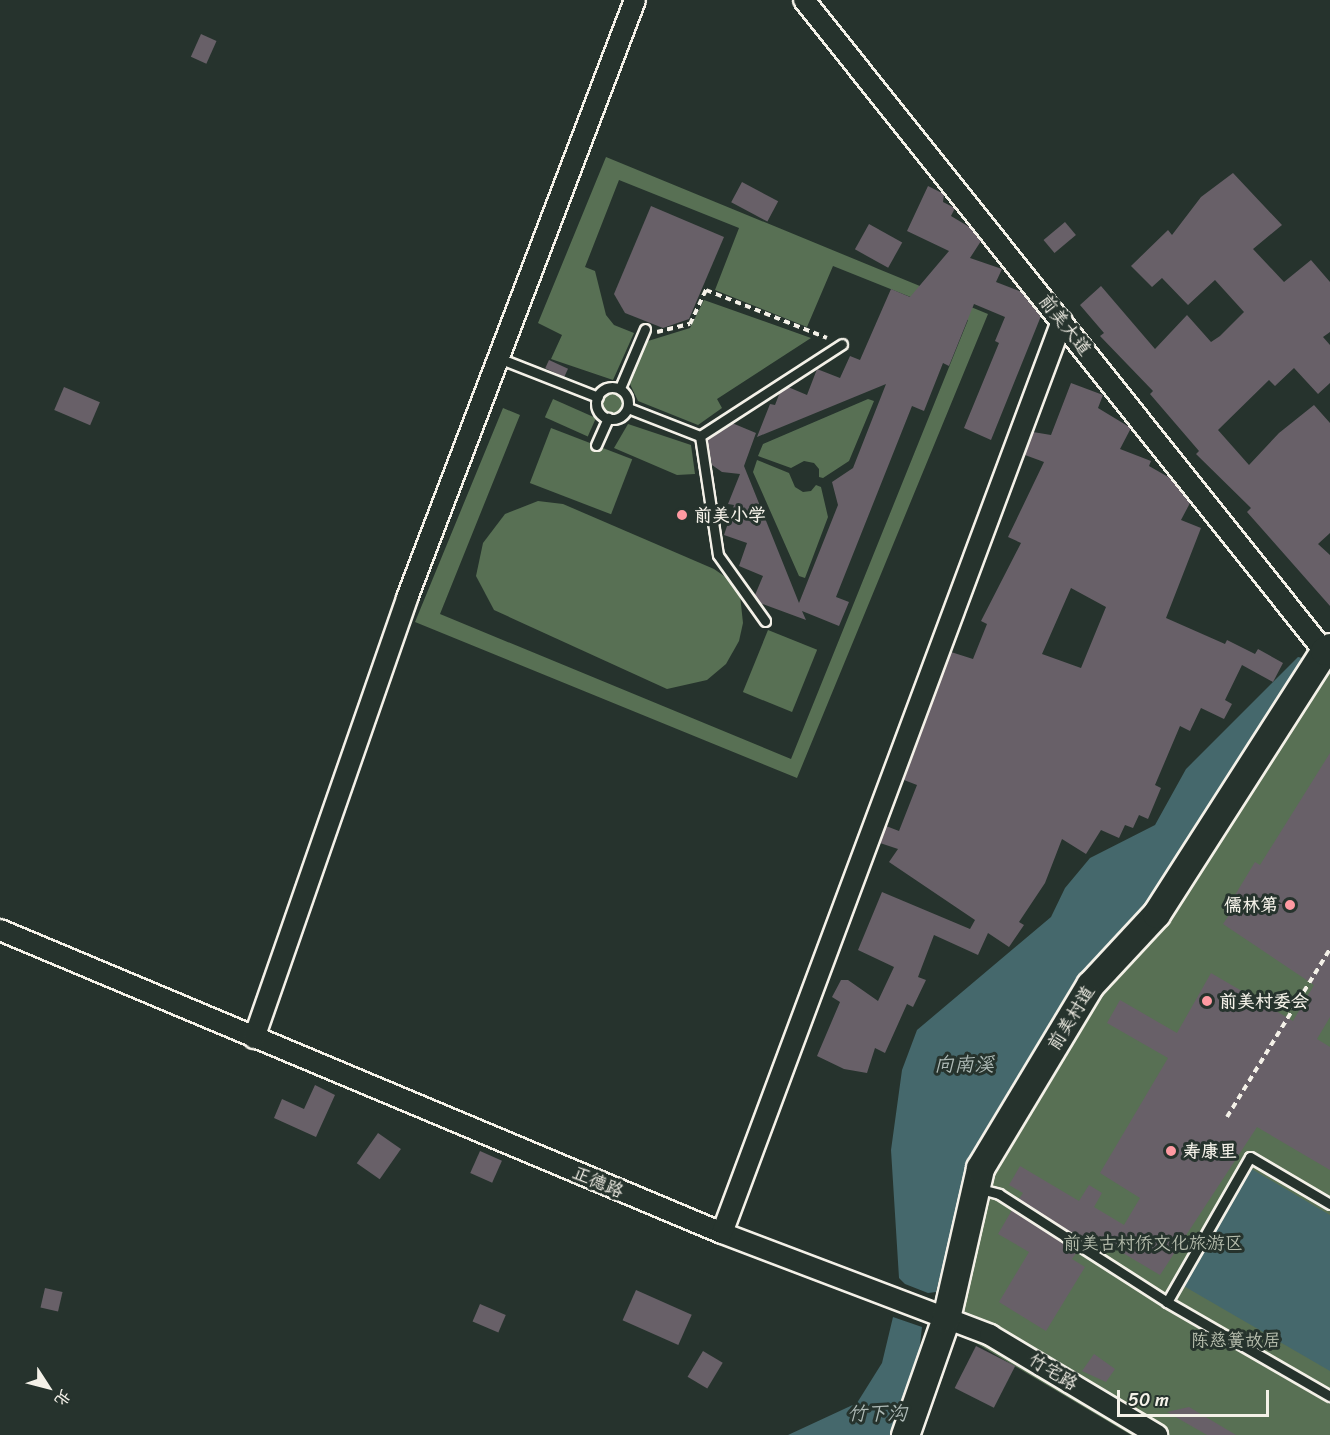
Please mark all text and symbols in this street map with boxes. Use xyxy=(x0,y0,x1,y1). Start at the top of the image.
street label: 前美大道 xyxy=(1034,290,1096,360)
place label: 前美小学 xyxy=(694,504,766,526)
marker: 前美小学 xyxy=(675,508,689,522)
place label: 儒林第 xyxy=(1224,894,1278,916)
marker: 儒林第 xyxy=(1283,898,1297,912)
street label: 前美村道 xyxy=(1043,982,1099,1054)
place label: 前美村委会 xyxy=(1219,990,1309,1012)
marker: 前美村委会 xyxy=(1200,994,1214,1008)
water label: 向南溪 xyxy=(934,1052,994,1076)
place label: 寿康里 xyxy=(1183,1140,1237,1162)
marker: 寿康里 xyxy=(1164,1144,1178,1158)
street label: 正德路 xyxy=(569,1162,627,1202)
park label: 前美古村侨文化旅游区 xyxy=(1063,1232,1243,1254)
park label: 陈慈簧故居 xyxy=(1191,1329,1281,1351)
street label: 竹宅路 xyxy=(1024,1349,1082,1395)
north arrow xyxy=(18,1357,78,1417)
scale bar xyxy=(1120,1378,1272,1416)
text: 北 xyxy=(47,1383,79,1413)
text: 50 m xyxy=(1128,1384,1169,1416)
water label: 竹下沟 xyxy=(847,1401,907,1425)

